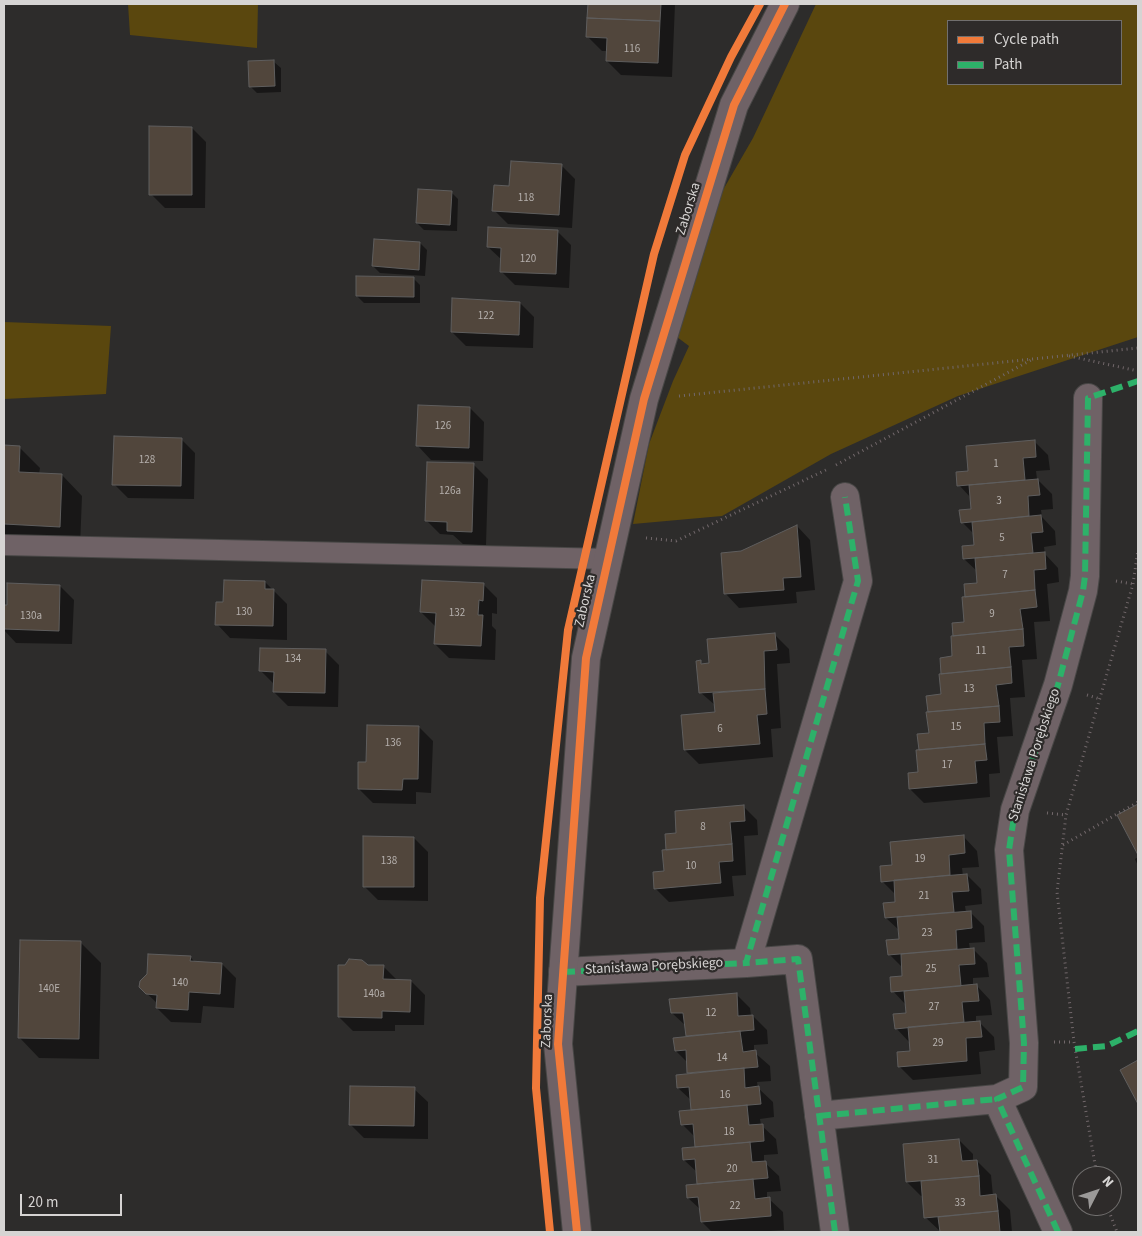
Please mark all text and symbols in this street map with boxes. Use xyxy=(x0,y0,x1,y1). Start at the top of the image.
legend xyxy=(947,20,1122,85)
text: Cycle path xyxy=(994,29,1059,50)
house number: 116 xyxy=(624,43,640,57)
text: Path xyxy=(994,54,1022,75)
street label: Zaborska xyxy=(673,181,705,237)
house number: 118 xyxy=(518,192,534,206)
house number: 120 xyxy=(520,253,536,267)
house number: 122 xyxy=(478,310,494,324)
house number: 126 xyxy=(435,420,451,434)
house number: 128 xyxy=(139,454,155,468)
house number: 1 xyxy=(993,458,999,472)
house number: 126a xyxy=(439,485,461,499)
house number: 3 xyxy=(996,495,1002,509)
house number: 5 xyxy=(999,532,1005,546)
house number: 7 xyxy=(1002,569,1008,583)
street label: Zaborska xyxy=(572,573,600,629)
house number: 130 xyxy=(236,606,252,620)
house number: 132 xyxy=(449,607,465,621)
house number: 9 xyxy=(989,608,995,622)
house number: 130a xyxy=(20,610,42,624)
house number: 11 xyxy=(976,645,986,659)
house number: 134 xyxy=(285,653,301,667)
house number: 13 xyxy=(964,683,974,697)
street label: Stanisława Porębskiego xyxy=(1006,686,1064,824)
house number: 15 xyxy=(951,721,961,735)
house number: 6 xyxy=(717,723,723,737)
house number: 136 xyxy=(385,737,401,751)
house number: 17 xyxy=(942,759,952,773)
house number: 8 xyxy=(700,821,706,835)
house number: 19 xyxy=(915,853,925,867)
house number: 138 xyxy=(381,855,397,869)
house number: 10 xyxy=(686,860,696,874)
house number: 21 xyxy=(919,890,929,904)
house number: 23 xyxy=(922,927,932,941)
street label: Stanisława Porębskiego xyxy=(584,955,724,979)
house number: 25 xyxy=(926,963,936,977)
house number: 140 xyxy=(172,977,188,991)
house number: 140E xyxy=(38,983,60,997)
house number: 140a xyxy=(363,988,385,1002)
street label: Zaborska xyxy=(539,994,557,1048)
house number: 27 xyxy=(929,1001,939,1015)
house number: 12 xyxy=(706,1007,716,1021)
house number: 29 xyxy=(933,1037,943,1051)
house number: 14 xyxy=(717,1052,727,1066)
house number: 16 xyxy=(720,1089,730,1103)
house number: 18 xyxy=(724,1126,734,1140)
house number: 31 xyxy=(928,1154,938,1168)
house number: 20 xyxy=(727,1163,737,1177)
north arrow xyxy=(1072,1166,1122,1216)
text: N xyxy=(1097,1172,1118,1192)
scale bar xyxy=(22,1184,125,1216)
text: 20 m xyxy=(28,1192,58,1213)
house number: 33 xyxy=(955,1197,965,1211)
house number: 22 xyxy=(730,1200,740,1214)

